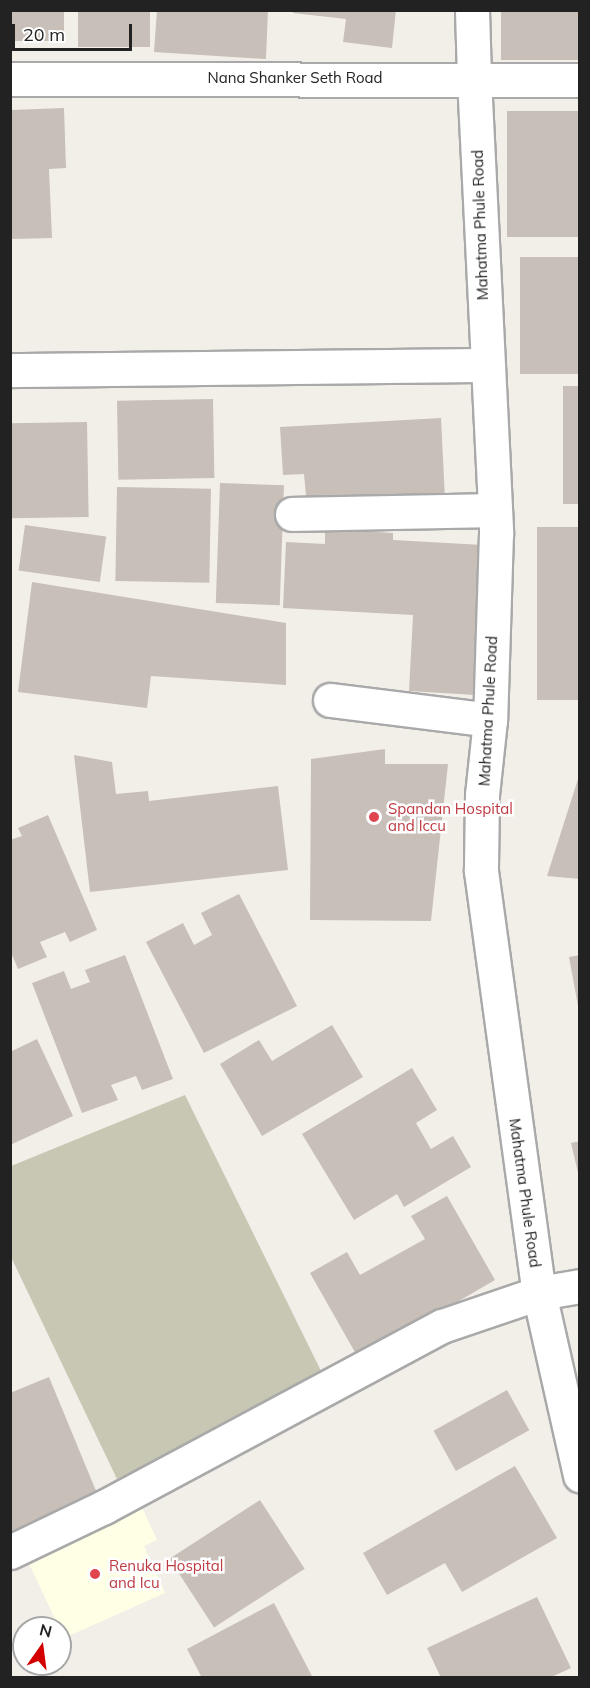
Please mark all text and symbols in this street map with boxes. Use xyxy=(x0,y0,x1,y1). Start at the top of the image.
scale bar xyxy=(15,12,135,50)
text: 20 m xyxy=(23,23,65,46)
street label: Nana Shanker Seth Road xyxy=(207,69,383,87)
street label: Mahatma Phule Road xyxy=(468,149,492,301)
street label: Mahatma Phule Road xyxy=(475,635,501,787)
place label: Spandan Hospital and Iccu xyxy=(388,799,513,834)
marker: Spandan Hospital and Iccu xyxy=(365,808,383,826)
street label: Mahatma Phule Road xyxy=(506,1117,544,1269)
place label: Renuka Hospital and Icu xyxy=(109,1556,223,1591)
marker: Renuka Hospital and Icu xyxy=(86,1565,104,1583)
north arrow xyxy=(12,1616,72,1676)
text: N xyxy=(38,1619,54,1642)

